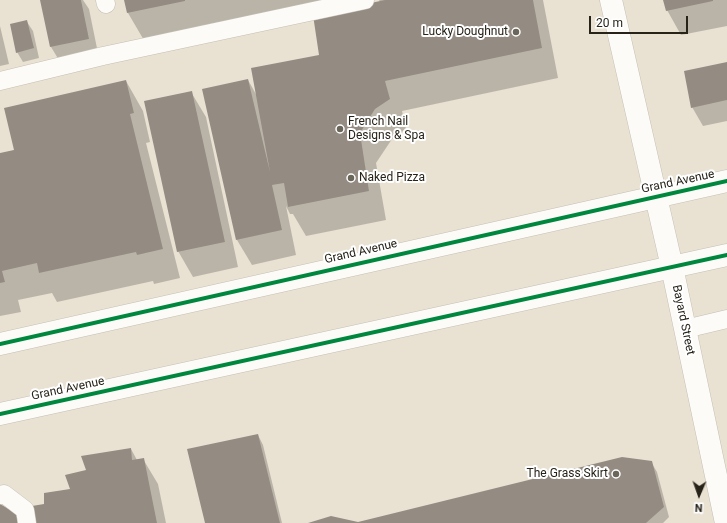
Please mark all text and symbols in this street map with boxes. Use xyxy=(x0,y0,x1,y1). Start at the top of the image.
scale bar xyxy=(591,8,690,34)
text: 20 m xyxy=(596,16,623,30)
place label: Lucky Doughnut xyxy=(422,25,508,39)
marker: Lucky Doughnut xyxy=(511,27,521,37)
place label: French Nail Designs & Spa xyxy=(348,115,425,143)
marker: French Nail Designs & Spa xyxy=(335,124,345,134)
street label: Grand Avenue xyxy=(640,167,716,197)
place label: Naked Pizza xyxy=(359,171,425,185)
marker: Naked Pizza xyxy=(346,173,356,183)
street label: Grand Avenue xyxy=(323,237,399,267)
street label: Bayard Street xyxy=(669,284,697,356)
street label: Grand Avenue xyxy=(30,374,106,404)
place label: The Grass Skirt xyxy=(527,467,608,481)
marker: The Grass Skirt xyxy=(611,469,621,479)
north arrow xyxy=(679,475,719,515)
text: N xyxy=(694,501,703,514)

